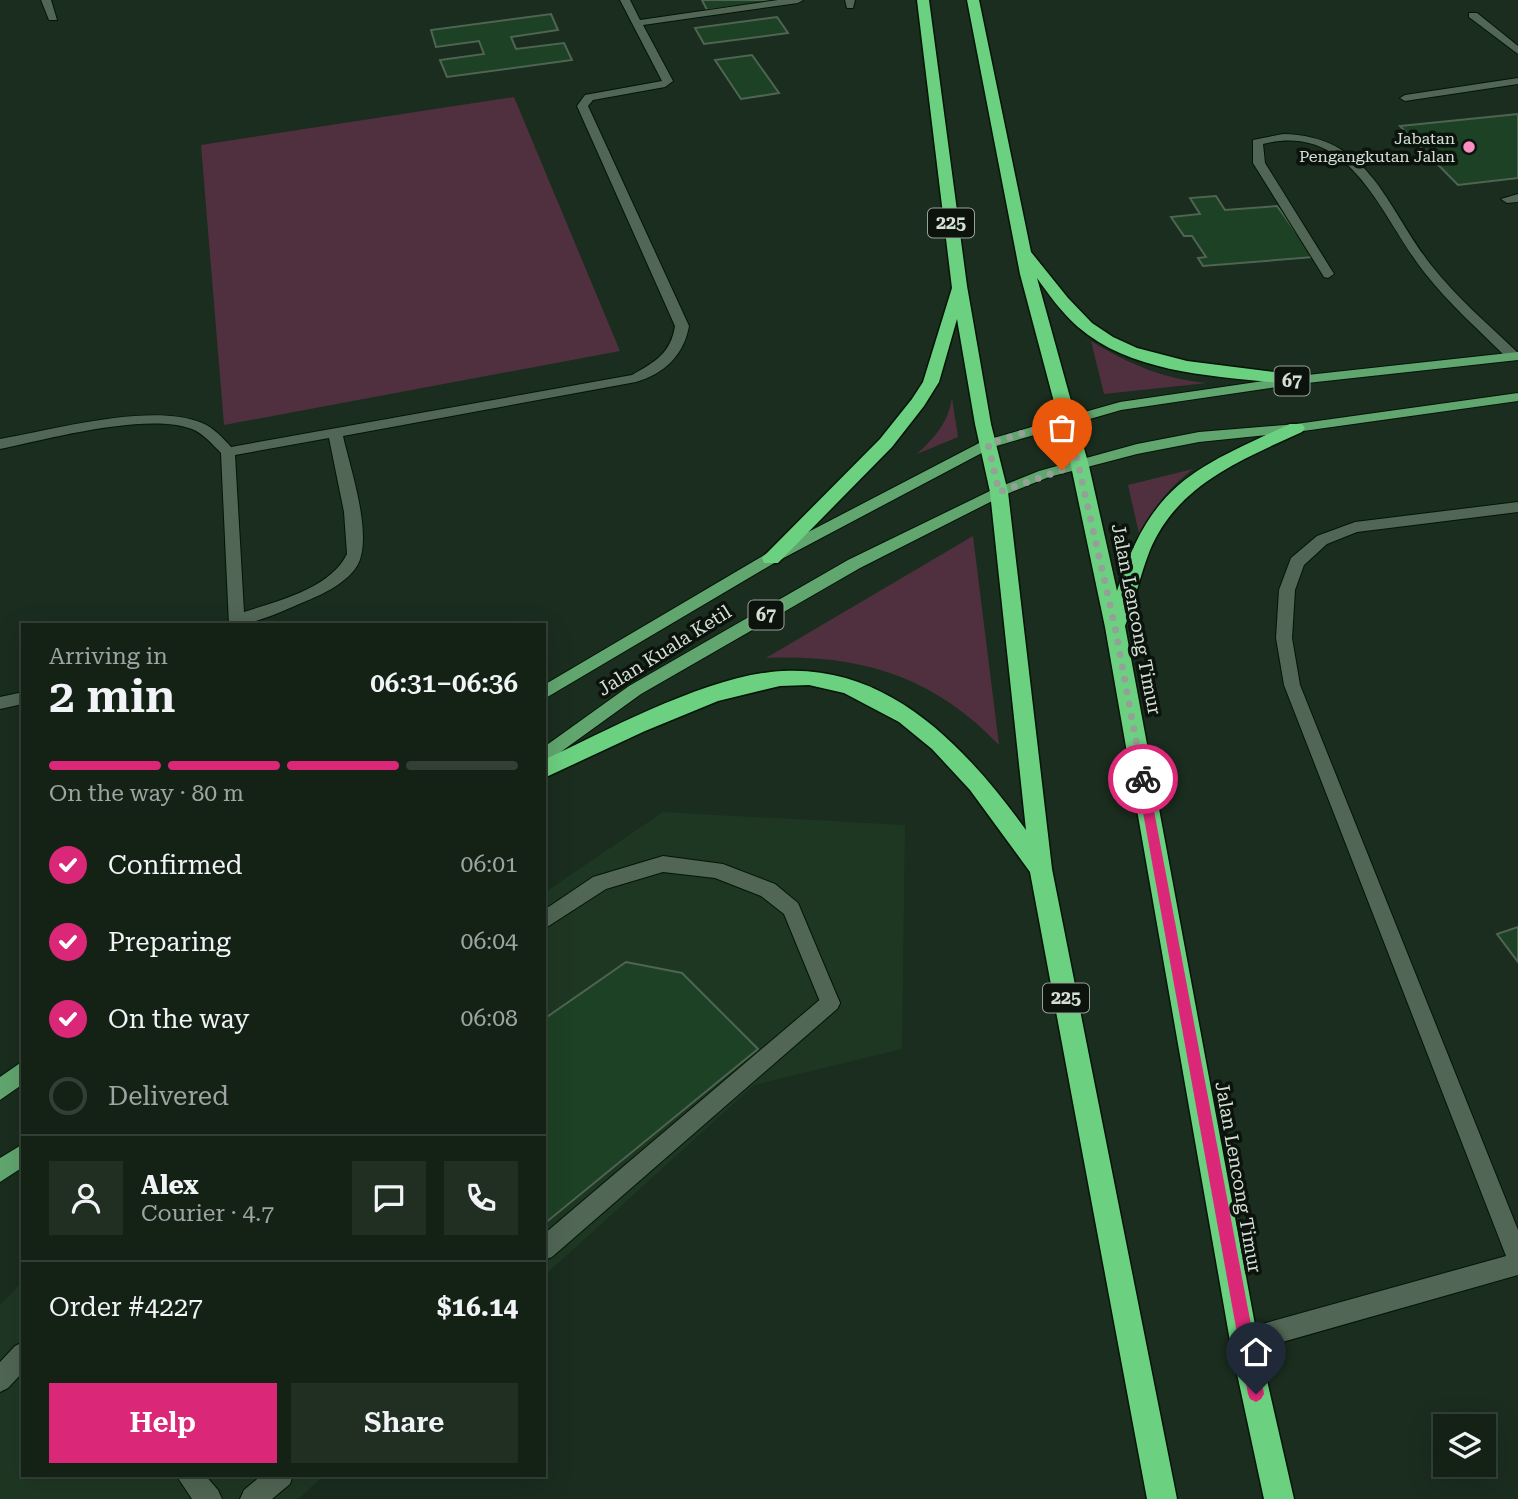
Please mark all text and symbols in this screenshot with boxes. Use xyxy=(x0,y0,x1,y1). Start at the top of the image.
place label: Jabatan Pengangkutan Jalan xyxy=(1299,129,1455,166)
marker: Jabatan Pengangkutan Jalan xyxy=(1461,139,1477,155)
road number: 225 xyxy=(928,208,974,238)
road number: 67 xyxy=(1274,366,1310,396)
pin xyxy=(1032,398,1092,470)
icon: bag xyxy=(1043,409,1081,447)
street label: Jalan Lencong Timur xyxy=(1107,522,1166,717)
street label: Jalan Kuala Ketil xyxy=(593,600,735,701)
road number: 67 xyxy=(748,600,784,630)
text: Arriving in xyxy=(49,643,168,670)
text: 06:31–06:36 xyxy=(370,668,518,698)
text: 2 min xyxy=(49,669,176,723)
courier xyxy=(1108,744,1178,814)
icon: bike xyxy=(1124,760,1162,798)
text: On the way · 80 m xyxy=(49,780,244,807)
icon: check xyxy=(49,846,87,884)
text: Confirmed xyxy=(108,850,243,880)
text: 06:01 xyxy=(461,851,518,878)
icon: check xyxy=(49,923,87,961)
text: Preparing xyxy=(108,927,231,957)
text: 06:04 xyxy=(461,928,518,955)
road number: 225 xyxy=(1043,984,1089,1013)
icon: check xyxy=(49,1000,87,1038)
text: On the way xyxy=(108,1004,249,1034)
text: 06:08 xyxy=(461,1005,518,1032)
street label: Jalan Lencong Timur xyxy=(1210,1080,1267,1275)
text: Delivered xyxy=(108,1081,229,1111)
button: person xyxy=(49,1161,123,1235)
button: chat xyxy=(352,1161,426,1235)
button: phone xyxy=(444,1161,518,1235)
text: Alex xyxy=(141,1170,199,1200)
text: Courier · 4.7 xyxy=(141,1200,274,1227)
text: Order #4227 xyxy=(49,1292,203,1322)
text: $16.14 xyxy=(437,1292,518,1322)
pin xyxy=(1226,1322,1286,1394)
icon: home xyxy=(1237,1333,1275,1371)
button: Help xyxy=(49,1383,277,1463)
button: Share xyxy=(291,1383,518,1463)
map controls xyxy=(1433,1414,1496,1477)
button: layers xyxy=(1433,1414,1496,1477)

